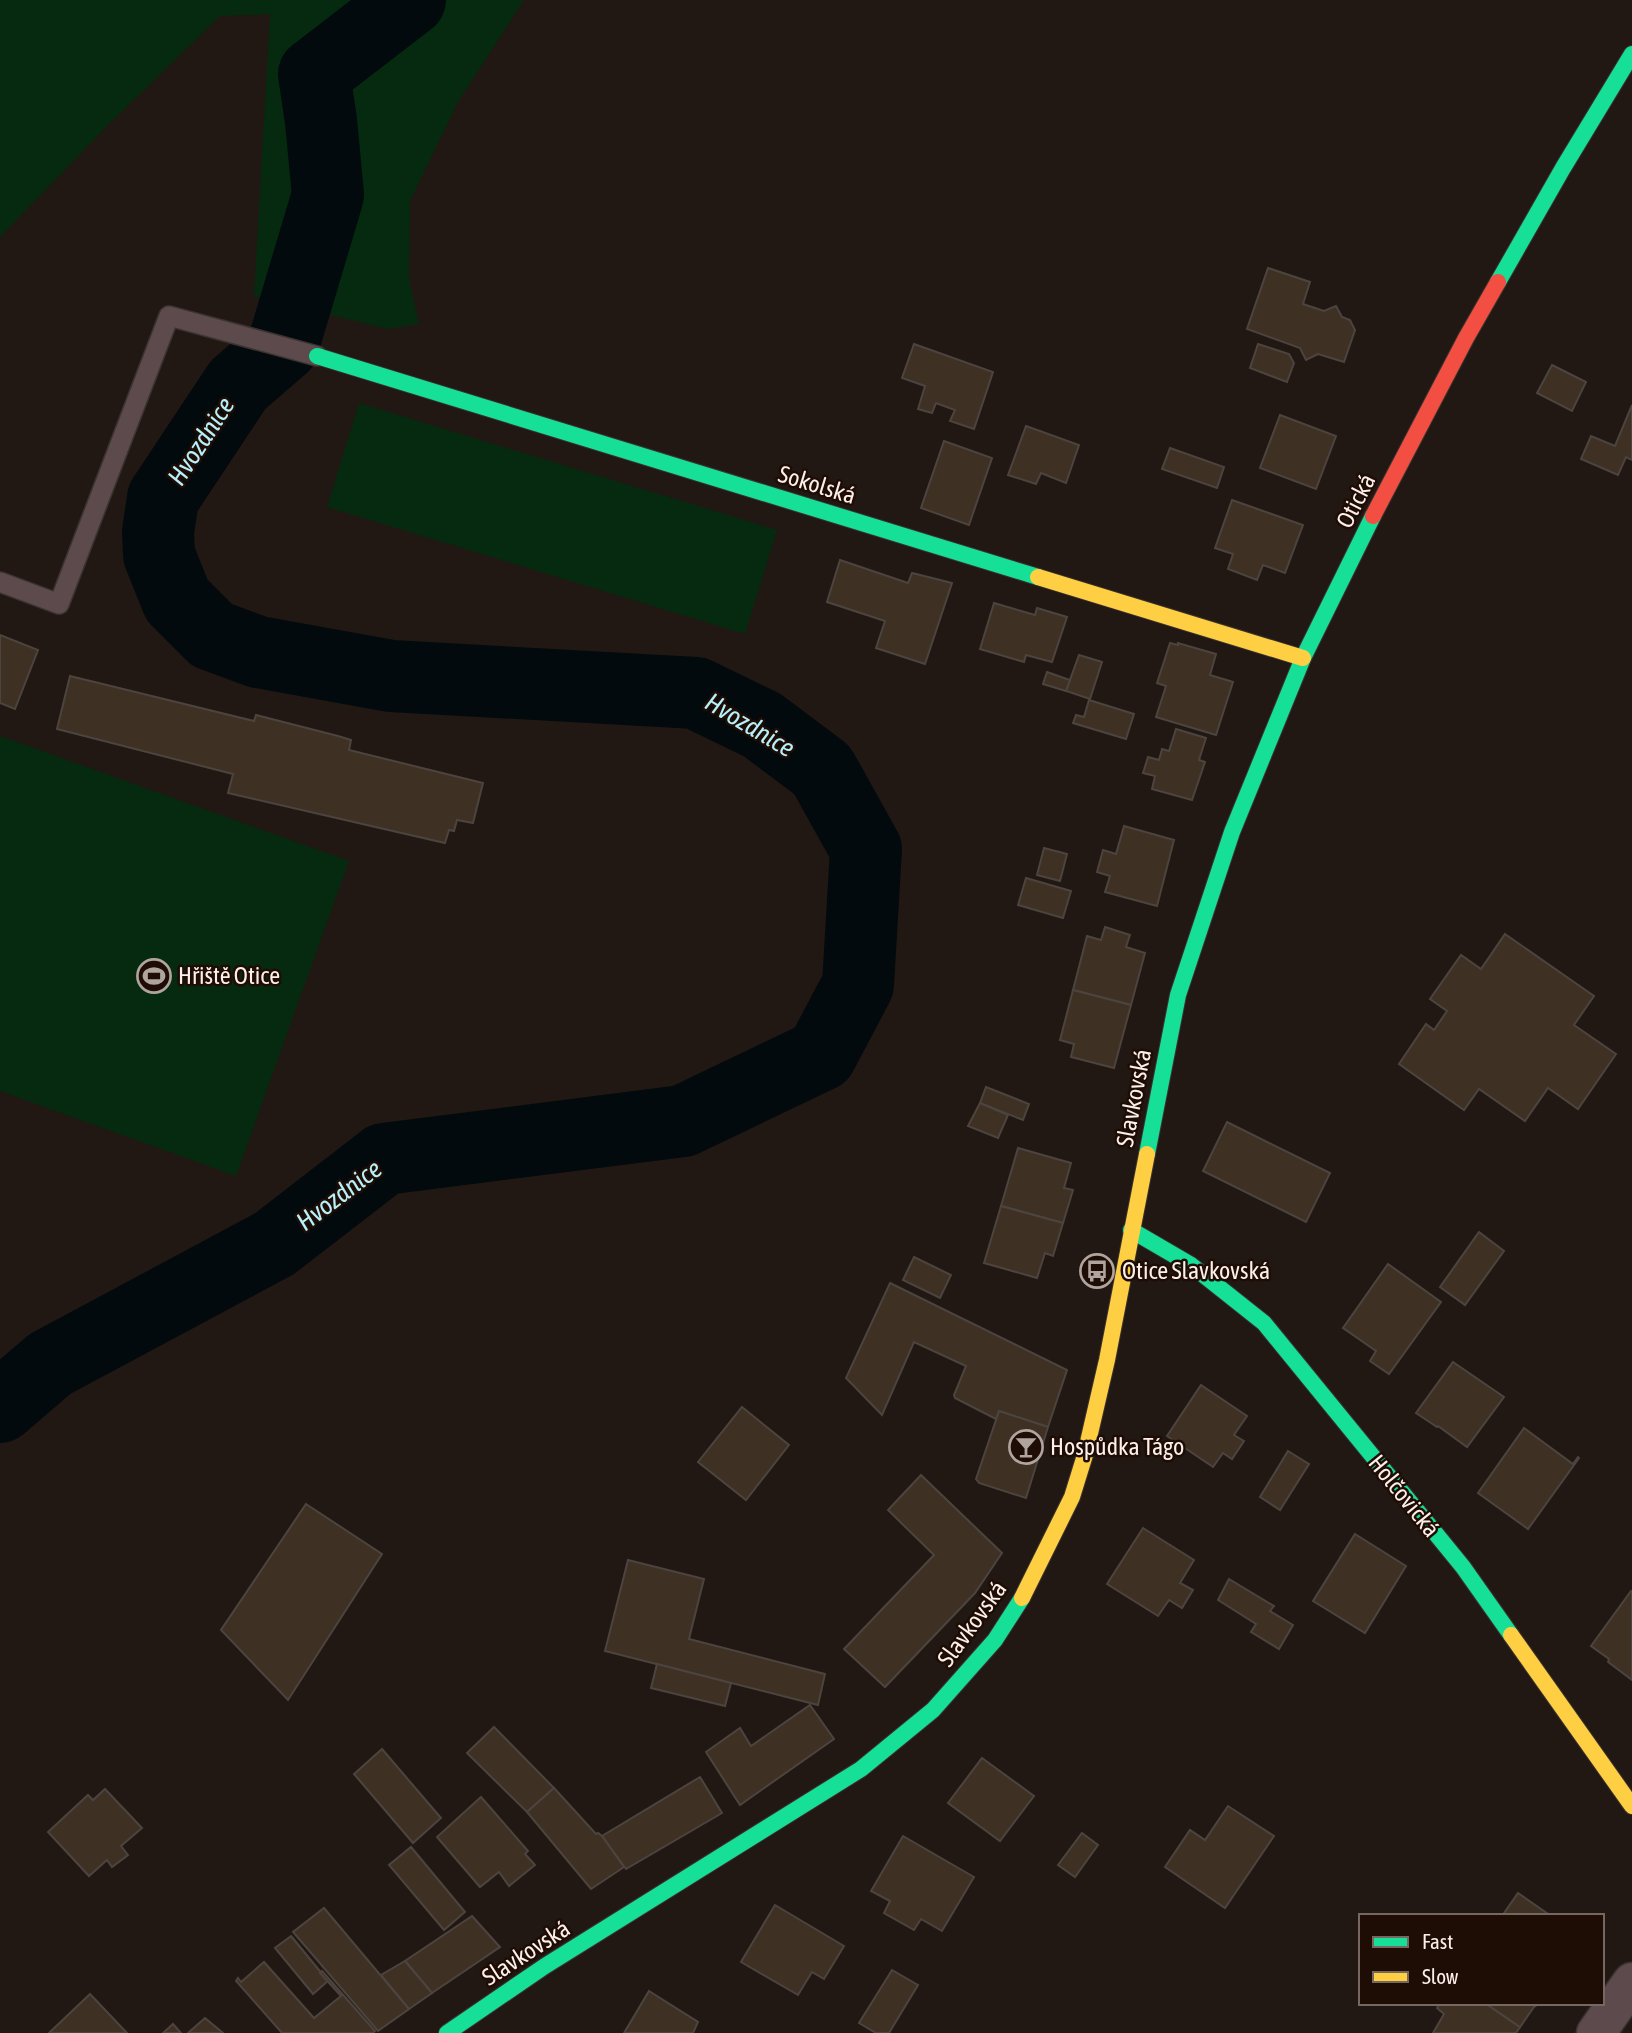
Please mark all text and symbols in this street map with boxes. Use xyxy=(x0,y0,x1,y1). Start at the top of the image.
water label: Hvozdnice xyxy=(161,391,241,491)
street label: Sokolská xyxy=(775,460,859,509)
street label: Otická xyxy=(1331,469,1381,532)
water label: Hvozdnice xyxy=(700,687,800,763)
sports icon: Hřiště Otice xyxy=(135,957,173,995)
place label: Hřiště Otice xyxy=(178,962,280,989)
street label: Slavkovská xyxy=(1111,1047,1156,1149)
water label: Hvozdnice xyxy=(290,1153,388,1237)
bus stop icon: Otice Slavkovská xyxy=(1078,1252,1116,1290)
place label: Otice Slavkovská xyxy=(1122,1257,1270,1284)
bar icon: Hospůdka Tágo xyxy=(1007,1428,1045,1466)
place label: Hospůdka Tágo xyxy=(1050,1433,1184,1460)
street label: Holčovická xyxy=(1363,1449,1445,1542)
street label: Slavkovská xyxy=(932,1576,1012,1672)
street label: Slavkovská xyxy=(477,1914,574,1991)
legend xyxy=(1359,1914,1604,2005)
text: Fast xyxy=(1422,1929,1453,1953)
text: Slow xyxy=(1422,1964,1459,1988)

